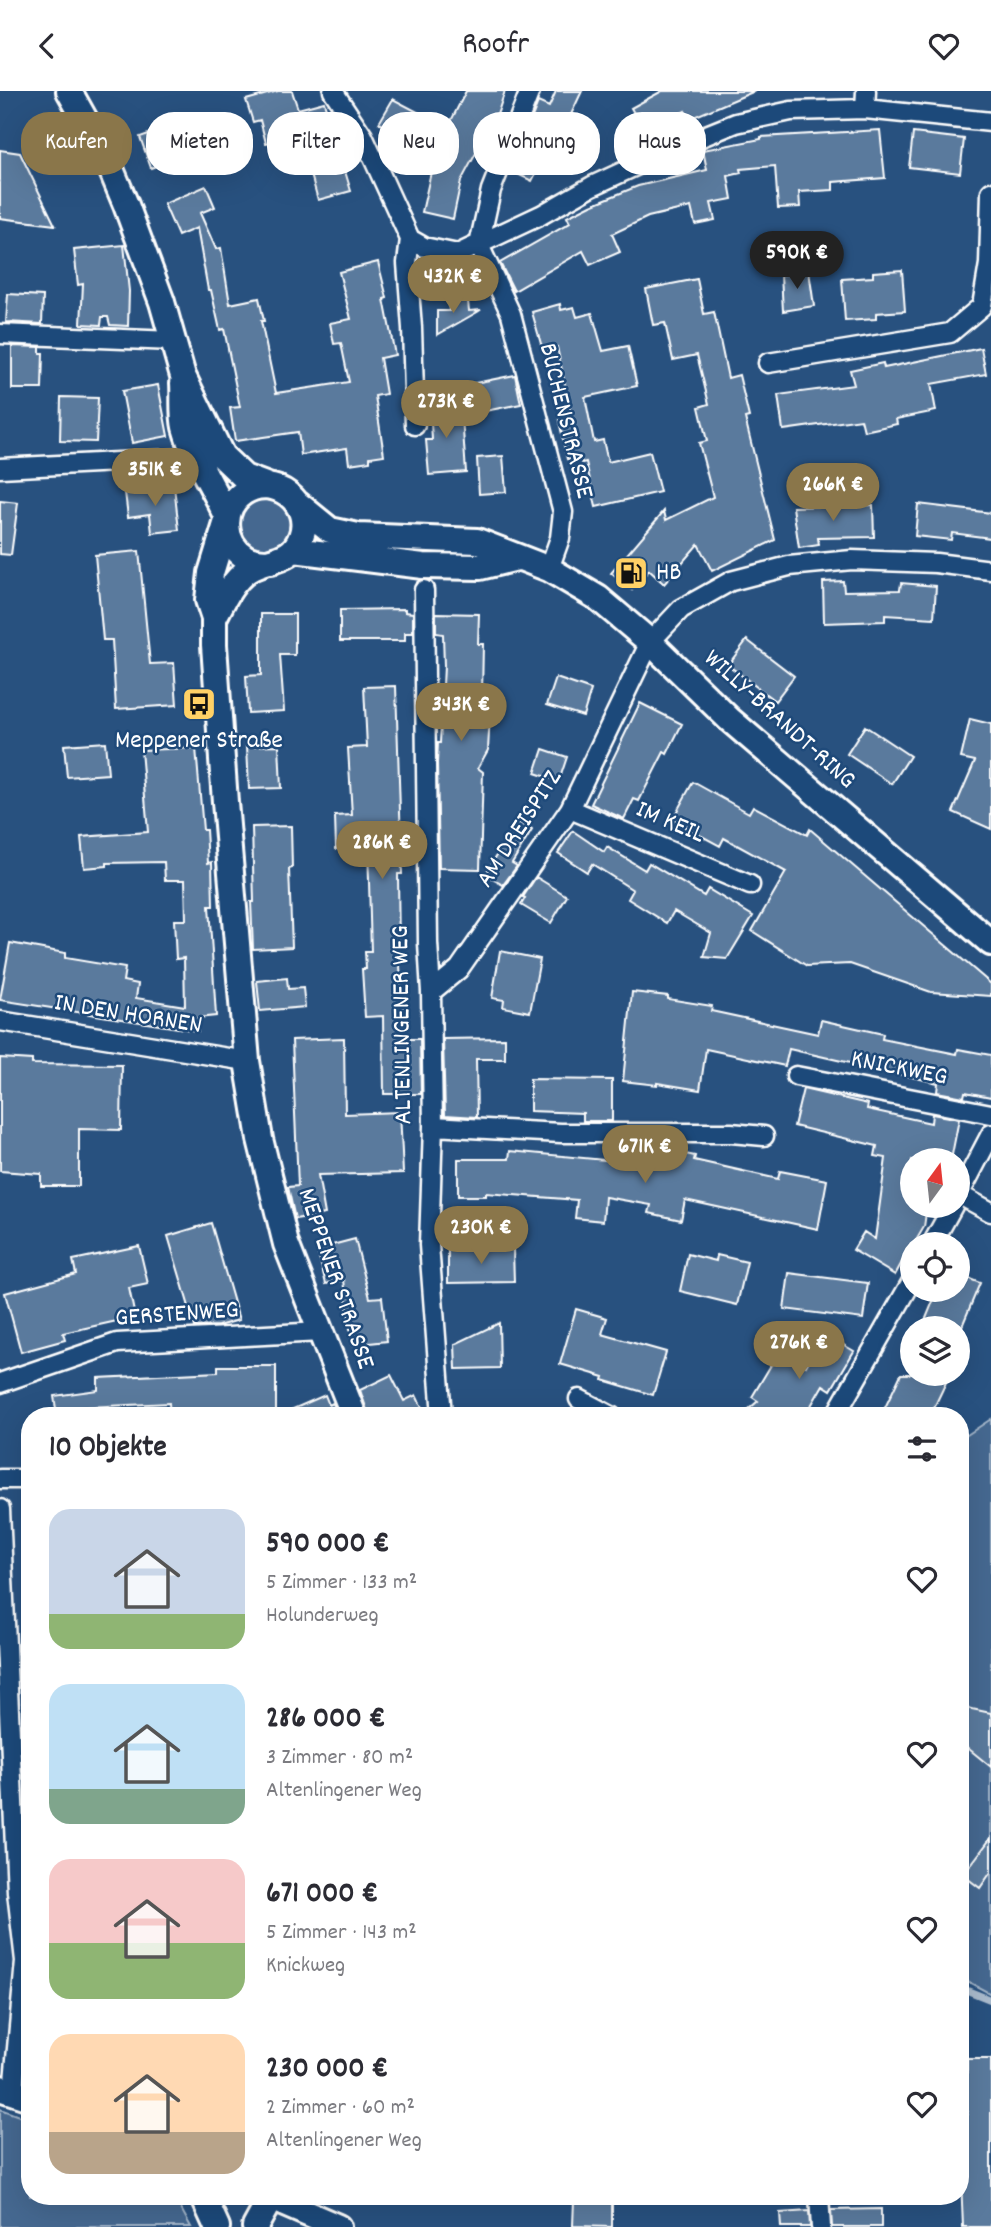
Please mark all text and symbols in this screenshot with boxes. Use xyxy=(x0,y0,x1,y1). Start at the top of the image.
text: Roofr xyxy=(462,23,529,69)
icon: back xyxy=(28,27,66,65)
icon: heart xyxy=(925,27,963,65)
chip: Kaufen xyxy=(21,112,132,175)
chip: Mieten xyxy=(146,112,253,175)
chip: Filter xyxy=(267,112,364,175)
chip: Neu xyxy=(378,112,459,175)
chip: Wohnung xyxy=(473,112,600,175)
chip: Haus xyxy=(614,112,706,175)
pin: 590K € xyxy=(740,231,854,291)
text: 590K € xyxy=(766,237,828,270)
pin: 432K € xyxy=(396,255,510,315)
text: 432K € xyxy=(424,261,482,294)
street label: BUCHENSTRASSE xyxy=(528,339,602,503)
pin: 273K € xyxy=(389,381,503,440)
text: 273K € xyxy=(417,386,475,419)
pin: 351K € xyxy=(98,449,212,508)
text: 351K € xyxy=(128,454,182,487)
pin: 266K € xyxy=(776,463,890,523)
text: 266K € xyxy=(802,469,864,502)
fuel station icon: HB xyxy=(612,554,650,592)
place label: HB xyxy=(656,555,682,592)
street label: WILLY-BRANDT-RING xyxy=(695,641,863,799)
pin: 343K € xyxy=(404,683,518,743)
bus stop icon: Meppener Straße xyxy=(180,685,218,723)
text: 343K € xyxy=(432,689,490,722)
place label: Meppener Straße xyxy=(115,723,283,760)
street label: AM DREISPITZ xyxy=(468,762,572,895)
street label: IM KEIL xyxy=(630,792,711,854)
pin: 286K € xyxy=(325,821,439,881)
text: 286K € xyxy=(352,827,412,860)
street label: ALTENLINGENER WEG xyxy=(383,925,423,1125)
street label: IN DEN HORNEN xyxy=(51,985,205,1045)
street label: KNICKWEG xyxy=(848,1042,950,1096)
pin: 671K € xyxy=(588,1125,702,1185)
text: 671K € xyxy=(618,1131,672,1164)
north arrow xyxy=(900,1148,970,1218)
map controls xyxy=(900,1148,970,1386)
street label: MEPPENER STRASSE xyxy=(287,1184,383,1375)
pin: 230K € xyxy=(424,1207,538,1266)
text: 230K € xyxy=(450,1212,512,1245)
button: locate xyxy=(900,1232,970,1302)
street label: GERSTENWEG xyxy=(114,1292,240,1338)
button: layers xyxy=(900,1316,970,1386)
pin: 276K € xyxy=(742,1321,856,1381)
text: 276K € xyxy=(770,1327,828,1360)
text: 10 Objekte xyxy=(49,1428,167,1471)
icon: filters xyxy=(903,1430,941,1468)
text: 590 000 € xyxy=(266,1524,390,1567)
icon: home xyxy=(105,1537,189,1621)
icon: heart xyxy=(903,1560,941,1598)
text: 5 Zimmer · 133 m² xyxy=(266,1567,417,1600)
text: Holunderweg xyxy=(266,1600,378,1633)
text: 286 000 € xyxy=(266,1699,385,1742)
icon: home xyxy=(105,1712,189,1796)
icon: heart xyxy=(903,1735,941,1773)
text: 3 Zimmer · 80 m² xyxy=(266,1742,413,1775)
text: Altenlingener Weg xyxy=(266,1775,422,1808)
text: 671 000 € xyxy=(266,1874,378,1917)
icon: home xyxy=(105,1887,189,1971)
icon: heart xyxy=(903,1910,941,1948)
text: 5 Zimmer · 143 m² xyxy=(266,1917,417,1950)
text: Knickweg xyxy=(266,1950,345,1983)
text: 230 000 € xyxy=(266,2049,388,2092)
icon: home xyxy=(105,2062,189,2146)
icon: heart xyxy=(903,2085,941,2123)
text: 2 Zimmer · 60 m² xyxy=(266,2092,415,2125)
text: Altenlingener Weg xyxy=(266,2125,422,2158)

